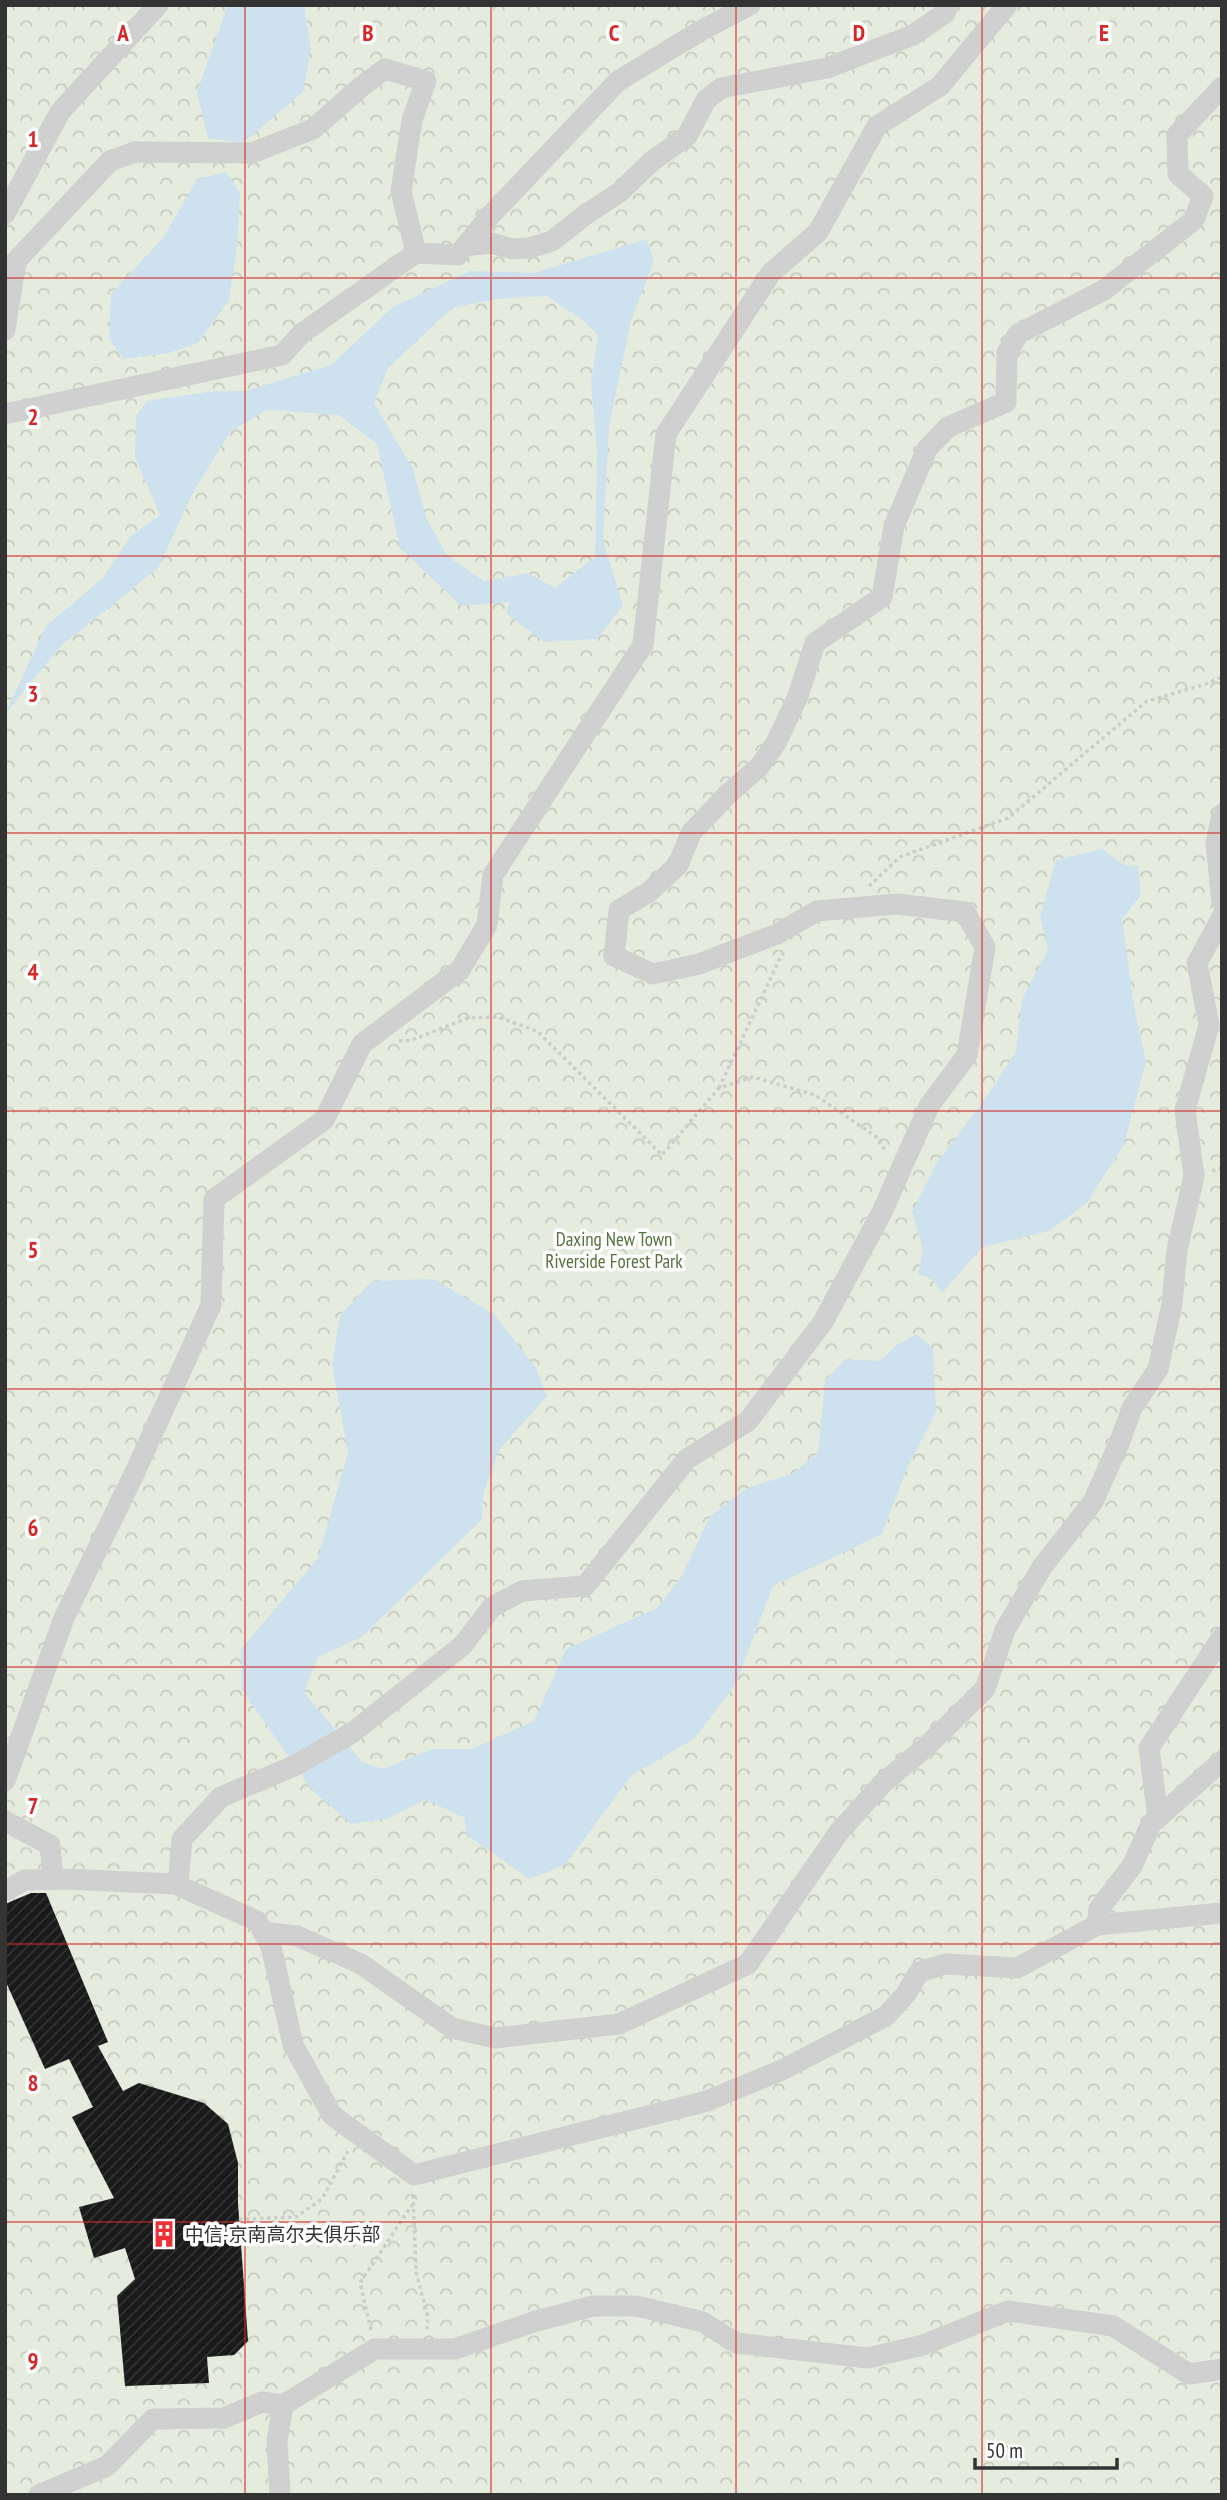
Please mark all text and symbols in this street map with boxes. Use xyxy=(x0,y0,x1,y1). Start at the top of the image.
text: A xyxy=(116,18,129,47)
text: B xyxy=(362,18,374,47)
text: C xyxy=(609,18,620,47)
text: D xyxy=(853,18,865,47)
text: E xyxy=(1099,18,1109,47)
text: 1 xyxy=(28,124,39,153)
text: 2 xyxy=(28,402,39,431)
text: 3 xyxy=(28,679,39,708)
text: 4 xyxy=(28,957,39,986)
park label: Daxing New Town Riverside Forest Park xyxy=(545,1227,683,1273)
text: 5 xyxy=(28,1235,39,1264)
text: 6 xyxy=(28,1513,39,1542)
text: 7 xyxy=(28,1791,39,1820)
text: 8 xyxy=(28,2068,39,2097)
building icon: 中信-京南高尔夫俱乐部 xyxy=(149,2219,179,2249)
place label: 中信-京南高尔夫俱乐部 xyxy=(185,2222,381,2246)
text: 9 xyxy=(28,2346,39,2375)
scale bar xyxy=(975,2426,1117,2470)
text: 50 m xyxy=(986,2437,1023,2464)

